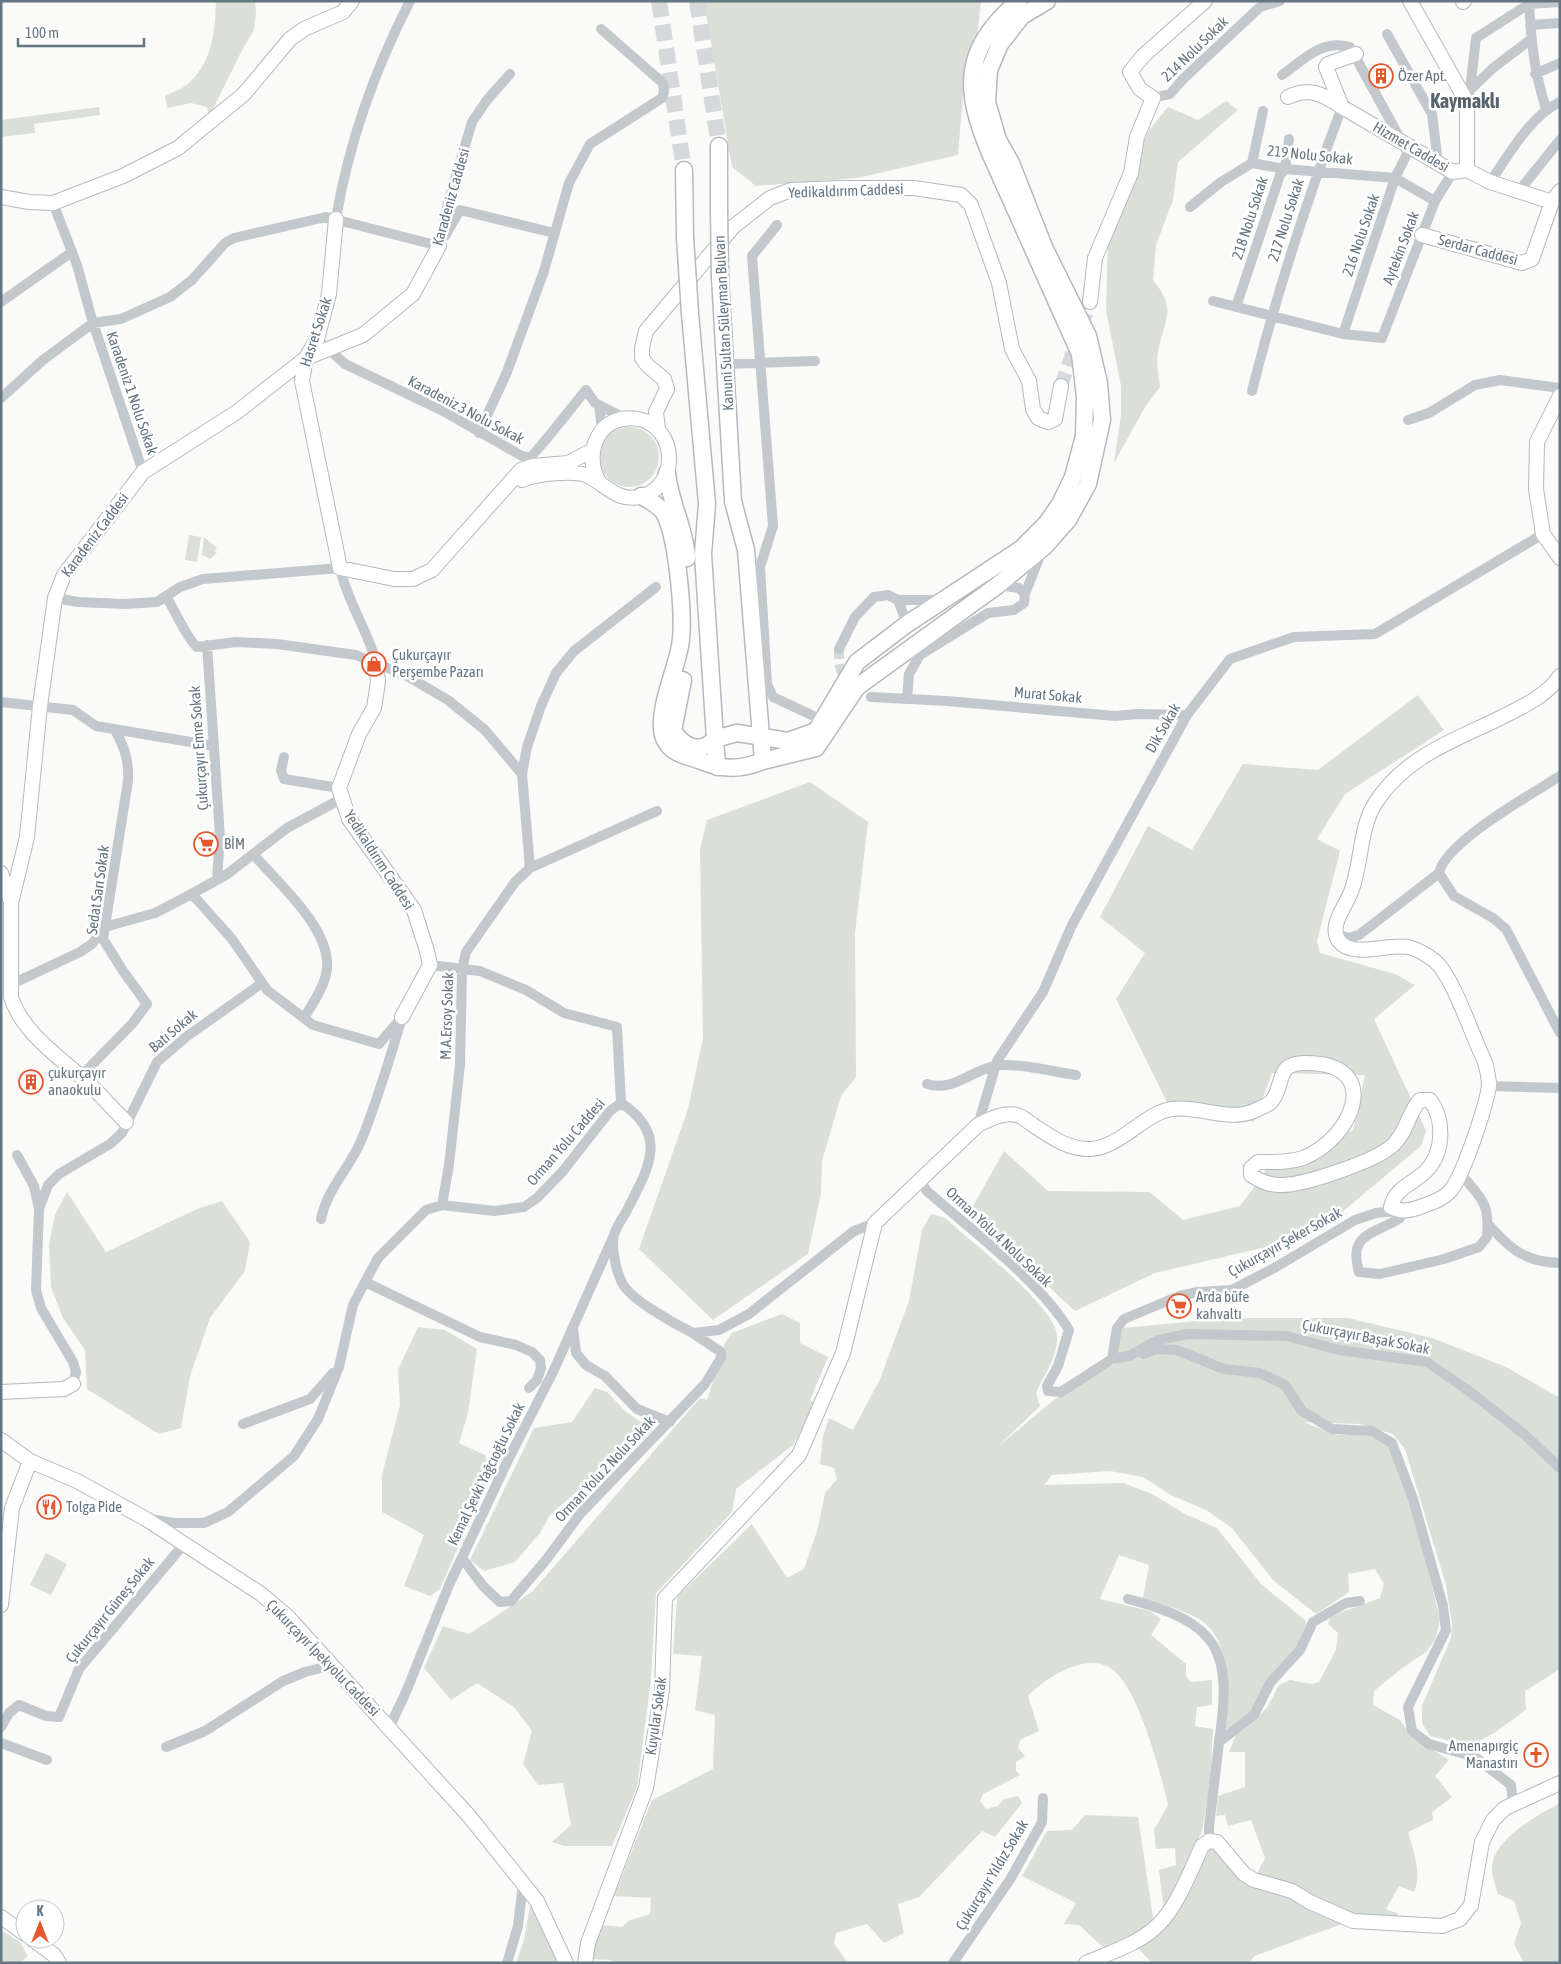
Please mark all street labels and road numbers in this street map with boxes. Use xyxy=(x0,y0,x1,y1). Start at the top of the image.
street label: 214 Nolu Sokak xyxy=(1158,12,1232,85)
street label: Hizmet Caddesi xyxy=(1370,118,1452,175)
street label: 219 Nolu Sokak xyxy=(1266,142,1354,167)
street label: Karadeniz Caddesi xyxy=(428,146,473,248)
street label: 218 Nolu Sokak xyxy=(1228,174,1271,261)
street label: 217 Nolu Sokak xyxy=(1264,176,1307,263)
street label: Yedikaldırım Caddesi xyxy=(788,180,904,201)
street label: 216 Nolu Sokak xyxy=(1339,191,1383,278)
street label: Aytekin Sokak xyxy=(1379,208,1422,287)
street label: Serdar Caddesi xyxy=(1437,231,1520,268)
street label: Kanuni Sultan Süleyman Bulvarı xyxy=(710,235,737,411)
street label: Hasret Sokak xyxy=(296,295,335,369)
street label: Karadeniz 1 Nolu Sokak xyxy=(103,329,162,457)
street label: Karadeniz 3 Nolu Sokak xyxy=(405,372,528,448)
street label: Karadeniz Caddesi xyxy=(58,489,132,580)
street label: Murat Sokak xyxy=(1013,683,1083,706)
street label: Çukurçayır Emre Sokak xyxy=(186,685,211,811)
street label: Dik Sokak xyxy=(1142,700,1184,755)
street label: Yedikaldırım Caddesi xyxy=(341,807,418,913)
street label: Sedat Sarı Sokak xyxy=(83,844,112,936)
street label: M.A.Ersoy Sokak xyxy=(436,972,457,1060)
street label: Batı Sokak xyxy=(145,1005,200,1056)
street label: Orman Yolu Caddesi xyxy=(523,1095,608,1189)
street label: Orman Yolu 4 Nolu Sokak xyxy=(943,1183,1056,1290)
street label: Çukurçayır Şeker Sokak xyxy=(1225,1203,1345,1280)
street label: Çukurçayır Başak Sokak xyxy=(1301,1316,1432,1357)
street label: Kemal Şevki Yağcıoğlu Sokak xyxy=(444,1399,528,1548)
street label: Orman Yolu 2 Nolu Sokak xyxy=(551,1412,658,1525)
street label: Çukurçayır Güneş Sokak xyxy=(62,1553,158,1666)
street label: Çukurçayır İpekyolu Caddesi xyxy=(263,1596,383,1719)
street label: Kuyular Sokak xyxy=(642,1675,669,1756)
street label: Çukurçayır Yıldız Sokak xyxy=(952,1816,1031,1933)

